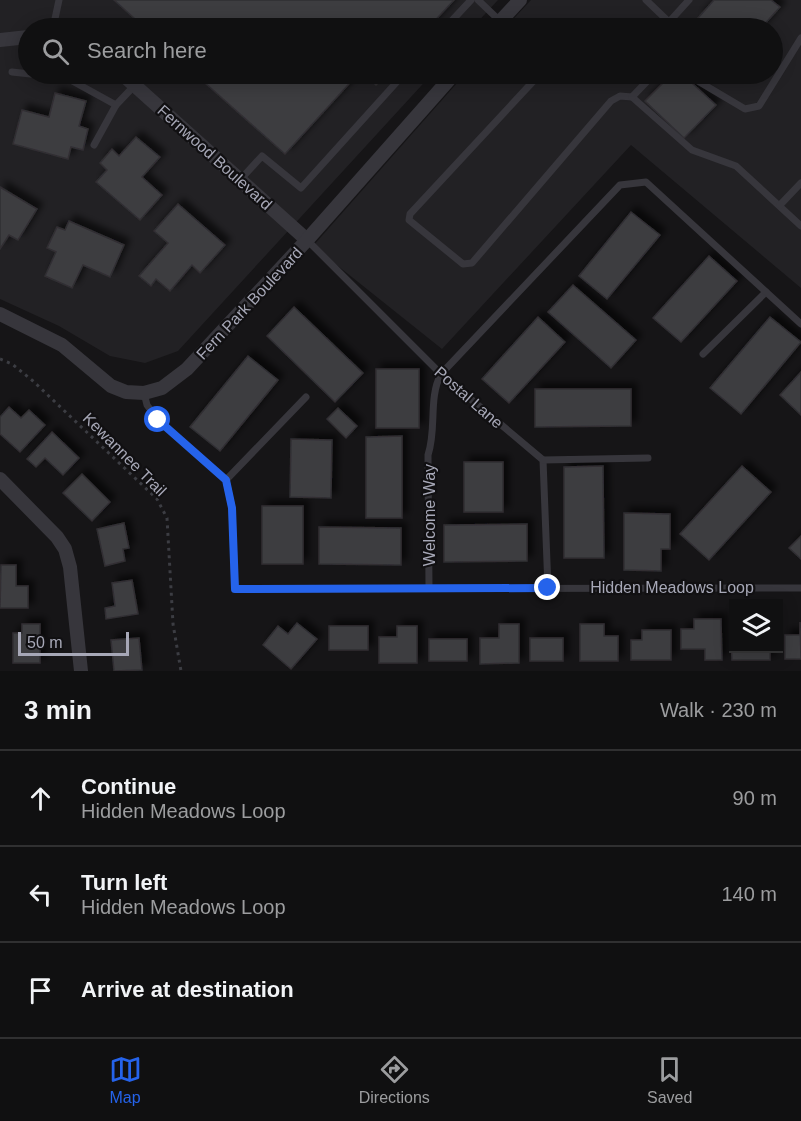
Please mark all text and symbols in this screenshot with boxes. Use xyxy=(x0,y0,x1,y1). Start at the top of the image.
search box xyxy=(18,18,783,84)
icon: search xyxy=(39,35,72,68)
text: Search here xyxy=(87,38,207,63)
street label: Fernwood Boulevard xyxy=(154,102,275,213)
street label: Fern Park Boulevard xyxy=(193,244,306,363)
street label: Postal Lane xyxy=(431,363,506,432)
route start xyxy=(144,406,170,432)
street label: Kewannee Trail xyxy=(80,409,170,499)
street label: Welcome Way xyxy=(421,464,438,566)
route end xyxy=(534,574,560,600)
street label: Hidden Meadows Loop xyxy=(590,579,754,596)
map controls xyxy=(729,599,783,653)
button: layers xyxy=(729,599,783,653)
scale bar xyxy=(18,629,129,656)
text: 50 m xyxy=(27,634,63,651)
text: 3 min xyxy=(24,695,92,725)
text: Walk · 230 m xyxy=(660,699,777,721)
text: Continue xyxy=(81,774,176,799)
icon: ahead xyxy=(24,782,57,815)
text: 90 m xyxy=(733,787,777,809)
text: Hidden Meadows Loop xyxy=(81,800,286,822)
text: Turn left xyxy=(81,870,167,895)
icon: left xyxy=(24,878,57,911)
text: 140 m xyxy=(721,883,777,905)
text: Hidden Meadows Loop xyxy=(81,896,286,918)
icon: arrive xyxy=(24,974,57,1007)
text: Arrive at destination xyxy=(81,977,294,1002)
tab: Map xyxy=(109,1053,142,1107)
tab: Directions xyxy=(359,1053,430,1107)
tab: Saved xyxy=(647,1053,692,1107)

